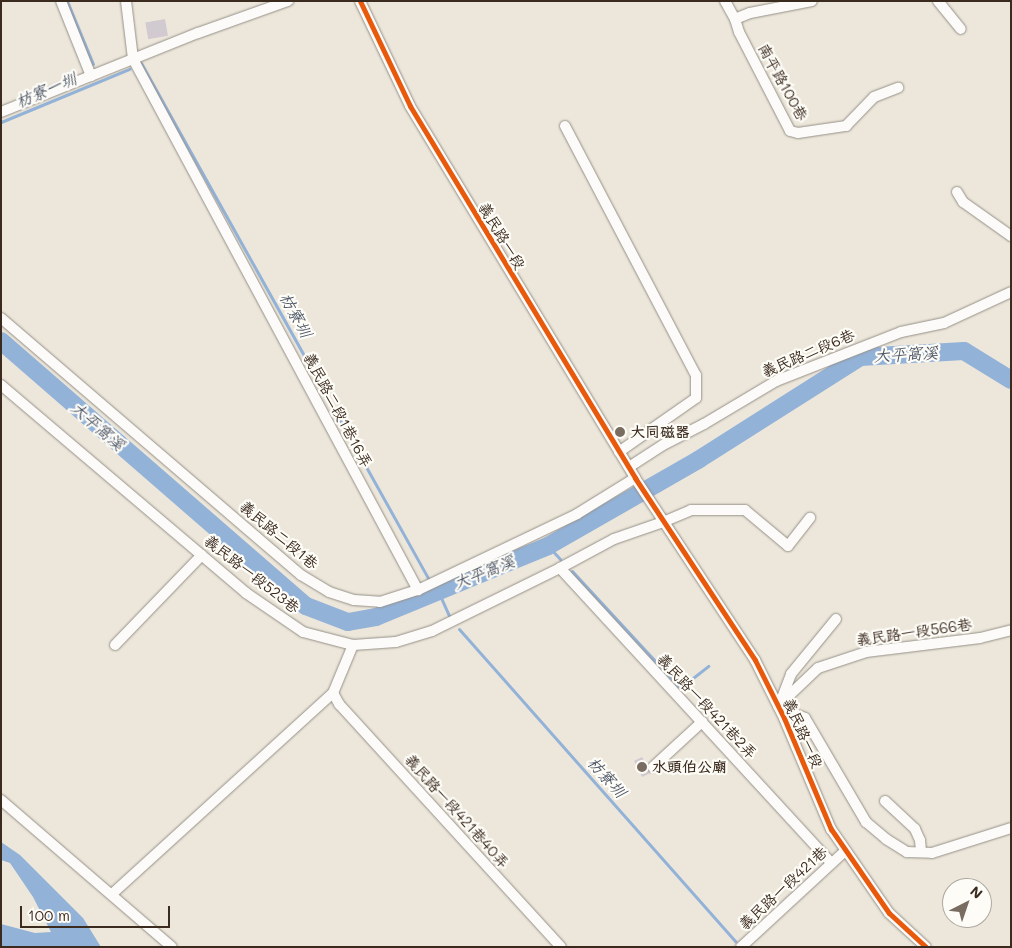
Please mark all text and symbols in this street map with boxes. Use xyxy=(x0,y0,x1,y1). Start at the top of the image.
street label: 南平路100巷 xyxy=(754,40,812,124)
water label: 枋寮一圳 xyxy=(13,69,79,111)
street label: 義民路一段 xyxy=(475,199,529,273)
water label: 枋寮圳 xyxy=(276,289,316,341)
street label: 義民路二段6巷 xyxy=(759,325,857,381)
water label: 大平窩溪 xyxy=(874,343,938,365)
street label: 義民路二段1巷16弄 xyxy=(300,350,376,470)
water label: 大平窩溪 xyxy=(68,398,128,454)
place label: 大同磁器 xyxy=(630,423,690,441)
marker: 大同磁器 xyxy=(614,426,626,438)
street label: 義民路二段1巷 xyxy=(236,497,322,573)
street label: 義民路一段523巷 xyxy=(201,531,303,617)
water label: 大平窩溪 xyxy=(451,551,517,593)
street label: 義民路一段566巷 xyxy=(855,615,973,649)
street label: 義民路一段421巷2弄 xyxy=(654,650,760,762)
street label: 義民路一段 xyxy=(780,695,826,771)
street label: 義民路一段421巷40弄 xyxy=(401,750,513,872)
water label: 枋寮圳 xyxy=(584,753,630,801)
place label: 水頭伯公廟 xyxy=(652,758,727,776)
marker: 水頭伯公廟 xyxy=(636,761,648,773)
street label: 義民路一段421巷 xyxy=(735,843,831,933)
north arrow xyxy=(942,878,992,928)
text: N xyxy=(966,881,987,903)
scale bar xyxy=(22,896,172,928)
text: 100 m xyxy=(28,905,70,925)

